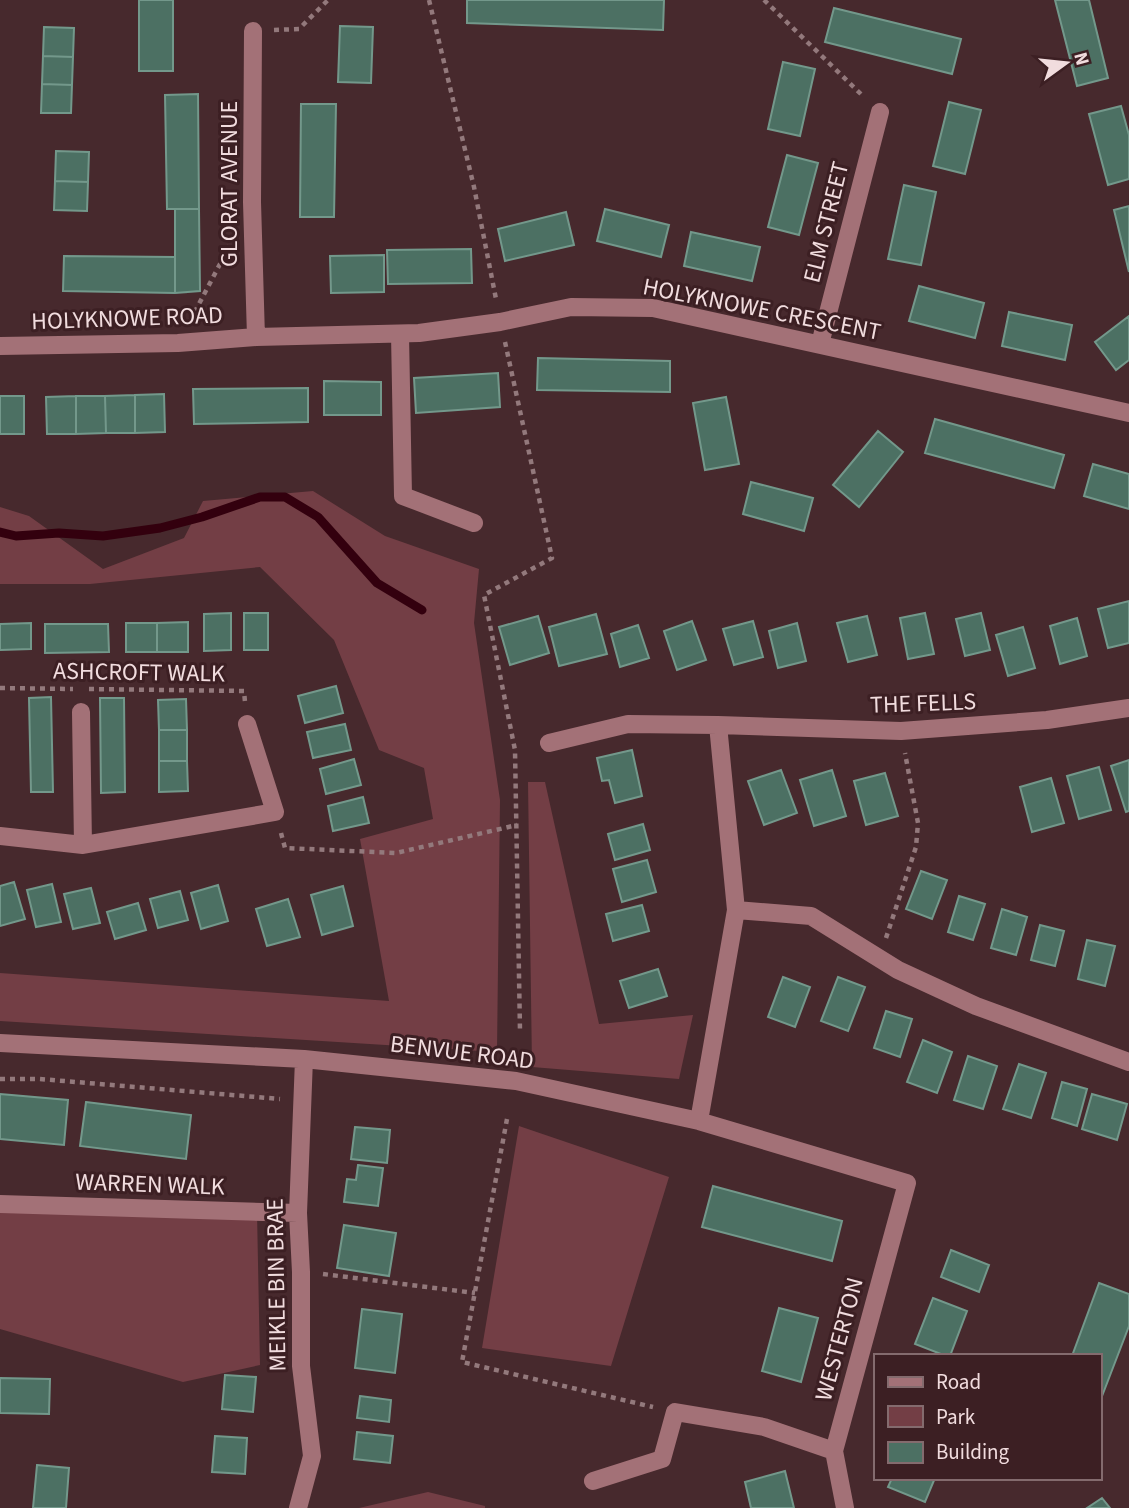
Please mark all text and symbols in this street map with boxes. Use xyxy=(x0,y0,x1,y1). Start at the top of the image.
north arrow xyxy=(1031,28,1101,98)
text: N xyxy=(1066,49,1096,69)
street label: GLORAT AVENUE xyxy=(212,101,247,267)
street label: ELM STREET xyxy=(795,158,858,286)
street label: HOLYKNOWE CRESCENT xyxy=(640,269,884,350)
street label: HOLYKNOWE ROAD xyxy=(31,298,223,339)
street label: ASHCROFT WALK xyxy=(53,654,225,691)
street label: THE FELLS xyxy=(869,684,977,723)
street label: BENVUE ROAD xyxy=(388,1026,536,1079)
street label: WARREN WALK xyxy=(75,1164,225,1205)
street label: MEIKLE BIN BRAE xyxy=(257,1198,296,1372)
street label: WESTERTON xyxy=(806,1274,873,1405)
legend xyxy=(874,1354,1101,1480)
text: Road xyxy=(936,1367,981,1397)
text: Park xyxy=(936,1402,976,1432)
text: Building xyxy=(936,1437,1010,1467)

